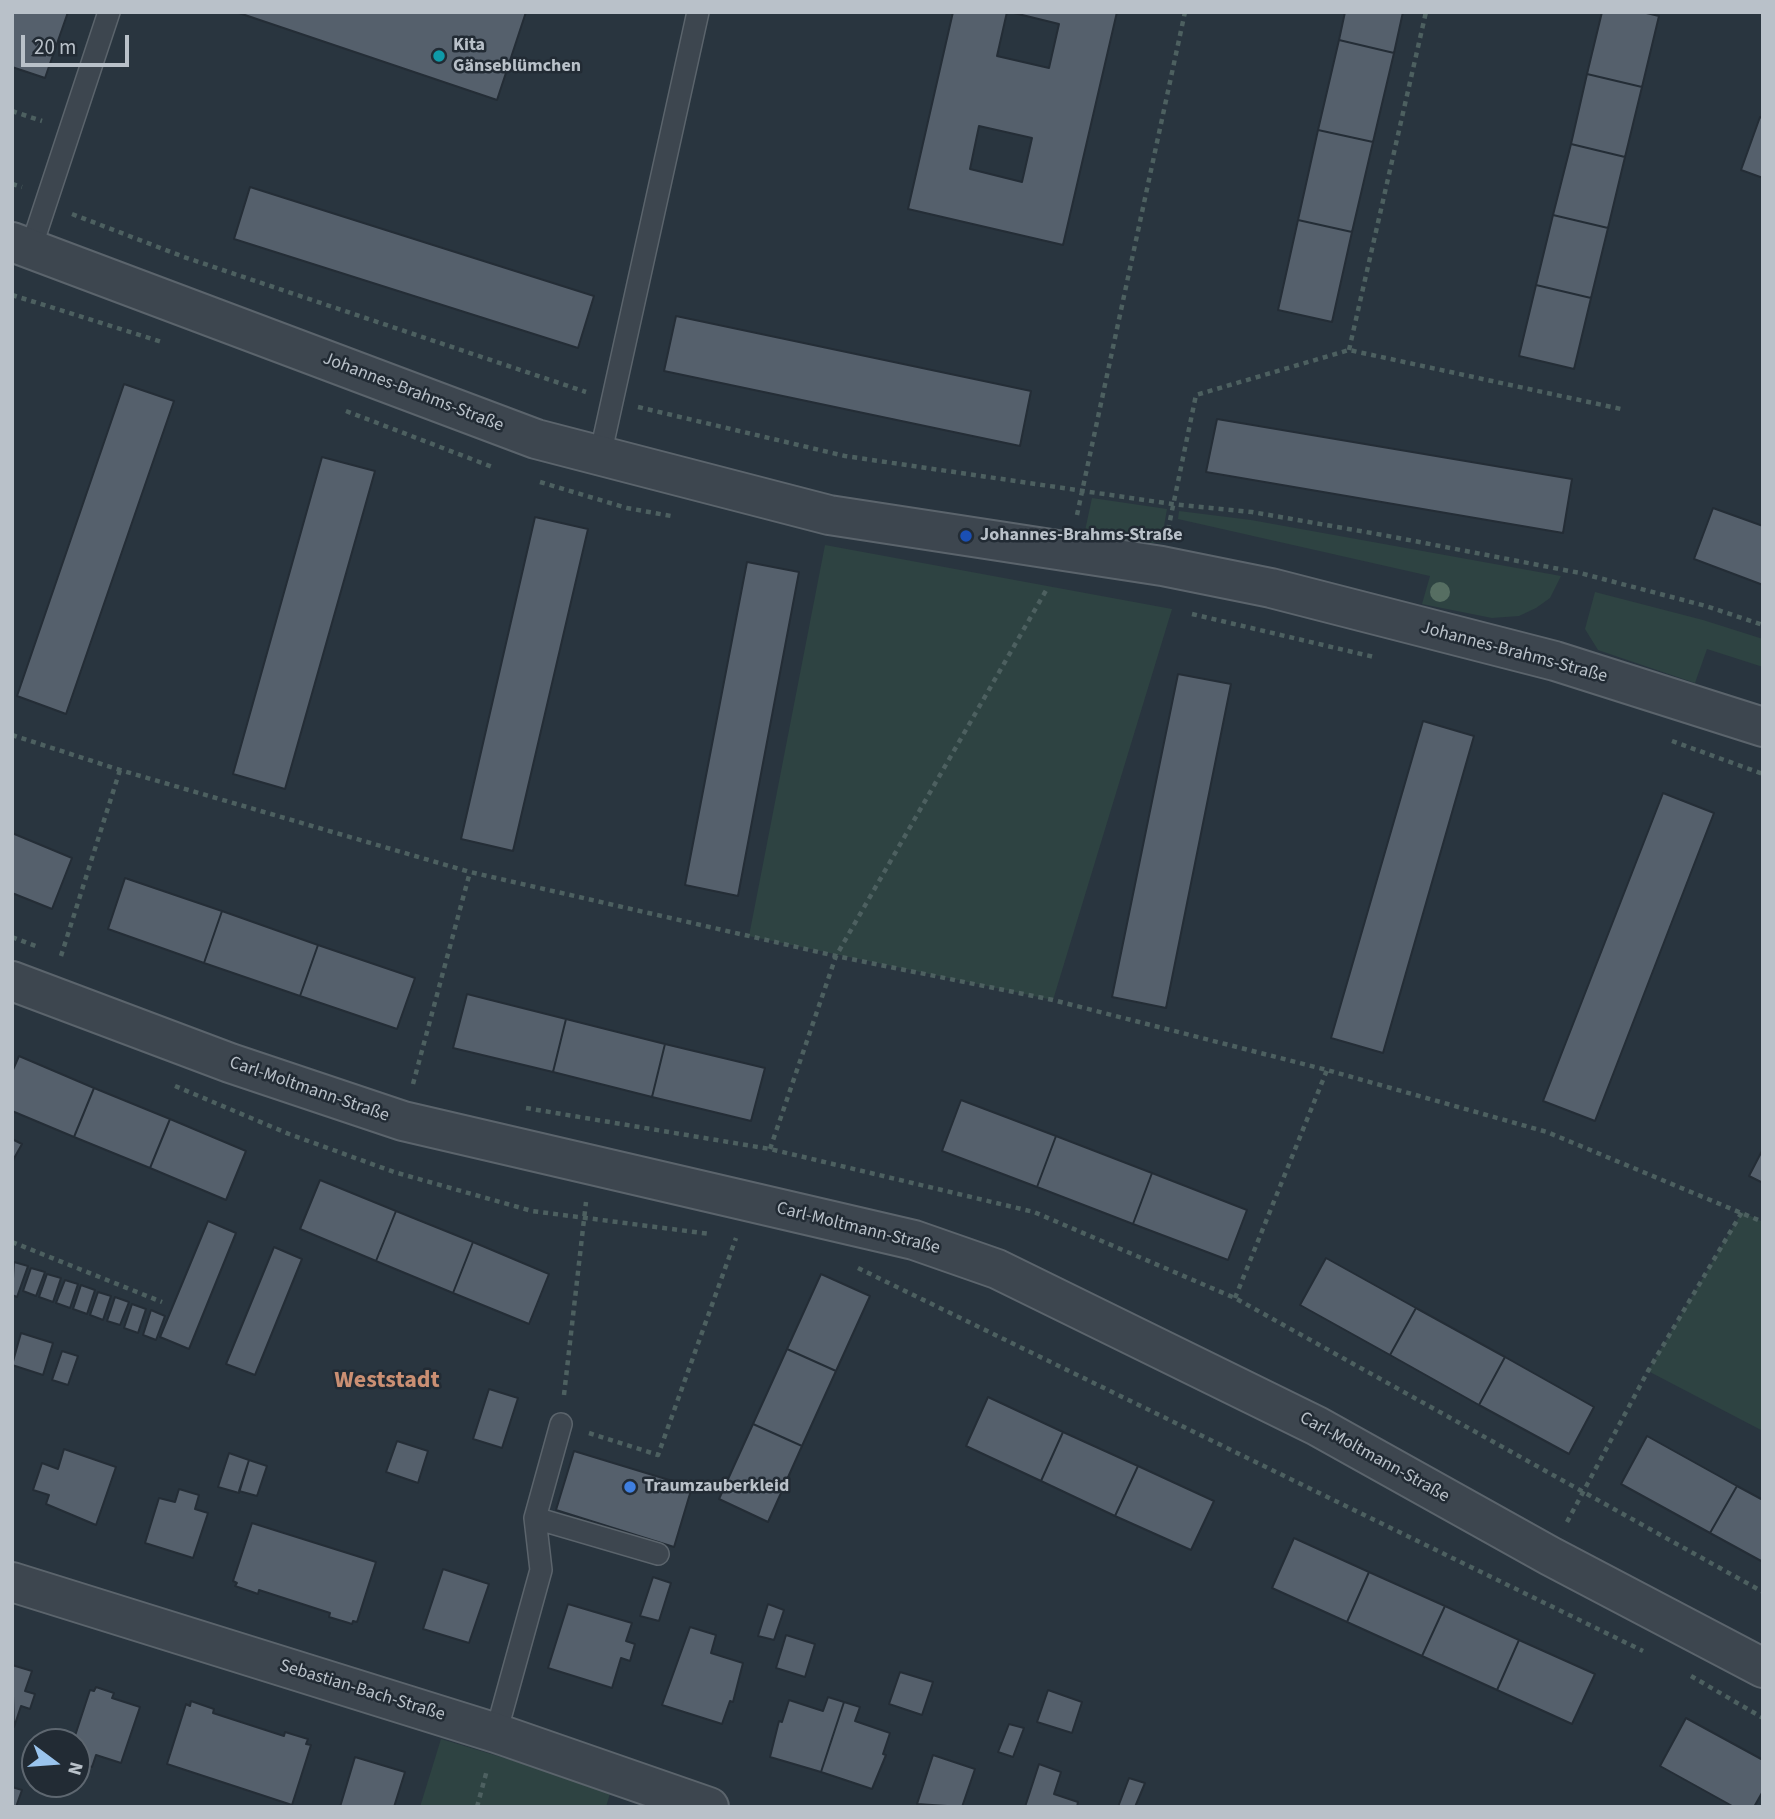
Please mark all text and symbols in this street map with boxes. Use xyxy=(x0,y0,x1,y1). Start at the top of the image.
scale bar xyxy=(24,21,133,65)
text: 20 m xyxy=(34,32,76,62)
place label: Kita Gänseblümchen xyxy=(453,35,581,78)
marker: Kita Gänseblümchen xyxy=(431,48,447,64)
street label: Johannes-Brahms-Straße xyxy=(320,349,506,437)
place label: Johannes-Brahms-Straße xyxy=(980,525,1183,547)
marker: Johannes-Brahms-Straße xyxy=(958,528,974,544)
street label: Johannes-Brahms-Straße xyxy=(1419,618,1609,688)
street label: Carl-Moltmann-Straße xyxy=(226,1052,392,1128)
street label: Carl-Moltmann-Straße xyxy=(774,1198,942,1260)
district label: Weststadt xyxy=(334,1368,440,1396)
street label: Carl-Moltmann-Straße xyxy=(1295,1408,1453,1508)
place label: Traumzauberkleid xyxy=(644,1476,789,1498)
marker: Traumzauberkleid xyxy=(622,1479,638,1495)
street label: Sebastian-Bach-Straße xyxy=(277,1656,447,1726)
north arrow xyxy=(21,1728,91,1798)
text: N xyxy=(60,1759,89,1778)

